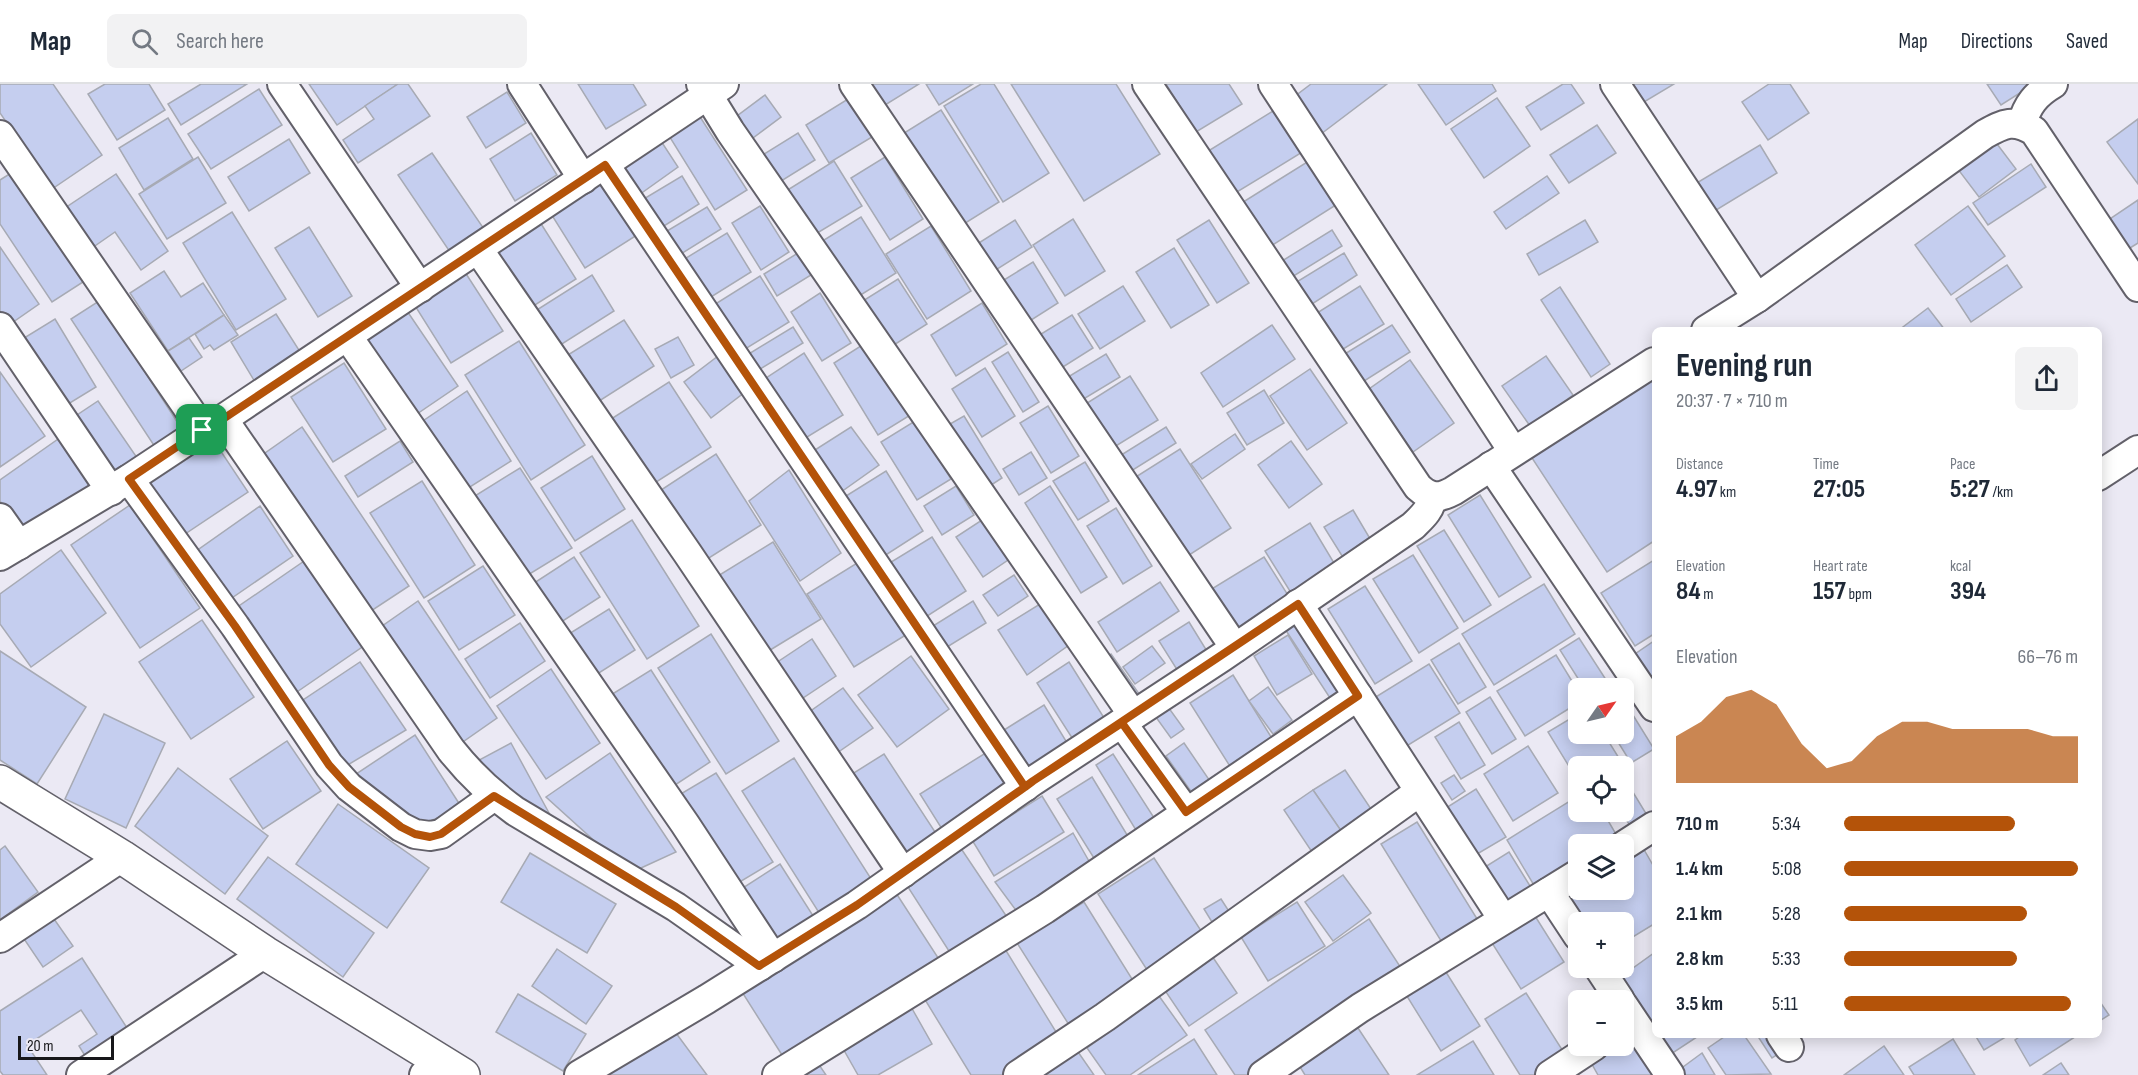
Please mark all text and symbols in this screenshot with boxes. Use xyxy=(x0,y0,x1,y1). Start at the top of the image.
search box xyxy=(107,14,527,68)
text: Map xyxy=(30,25,71,58)
icon: search xyxy=(128,25,161,58)
text: Search here xyxy=(176,28,264,55)
text: Map xyxy=(1898,29,1928,54)
text: Directions xyxy=(1961,29,2033,54)
text: Saved xyxy=(2066,29,2108,54)
text: Evening run xyxy=(1676,346,1812,386)
button: share xyxy=(2015,347,2078,410)
text: 20:37 · 7 × 710 m xyxy=(1676,389,1788,413)
pin xyxy=(176,404,227,455)
icon: arrive xyxy=(185,413,218,446)
text: Distance xyxy=(1676,455,1723,474)
text: Time xyxy=(1813,455,1839,474)
text: Pace xyxy=(1950,455,1975,474)
text: 4.97 xyxy=(1676,474,1717,505)
text: 27:05 xyxy=(1813,474,1865,505)
text: 5:27 xyxy=(1950,474,1990,505)
text: km xyxy=(1717,483,1736,502)
text: /km xyxy=(1990,483,2013,502)
text: Elevation xyxy=(1676,557,1725,576)
text: Heart rate xyxy=(1813,557,1868,576)
text: kcal xyxy=(1950,557,1971,576)
text: 84 xyxy=(1676,576,1701,607)
text: 157 xyxy=(1813,576,1846,607)
text: 394 xyxy=(1950,576,1986,607)
text: m xyxy=(1701,585,1714,604)
text: bpm xyxy=(1846,585,1872,604)
text: Elevation xyxy=(1676,645,1738,669)
text: 66–76 m xyxy=(2017,645,2078,669)
north arrow xyxy=(1568,678,1634,744)
map controls xyxy=(1568,678,1634,1056)
button: locate xyxy=(1568,756,1634,822)
text: 710 m xyxy=(1676,812,1719,836)
text: 5:34 xyxy=(1772,812,1801,836)
button: layers xyxy=(1568,834,1634,900)
text: 1.4 km xyxy=(1676,857,1723,881)
text: 5:08 xyxy=(1772,857,1801,881)
text: 2.1 km xyxy=(1676,902,1722,926)
text: 5:28 xyxy=(1772,902,1801,926)
button: + xyxy=(1568,912,1634,978)
text: 2.8 km xyxy=(1676,947,1724,971)
text: 5:33 xyxy=(1772,947,1801,971)
button: − xyxy=(1568,990,1634,1056)
text: 3.5 km xyxy=(1676,992,1723,1016)
text: 5:11 xyxy=(1772,992,1798,1016)
scale bar xyxy=(18,1033,114,1060)
text: 20 m xyxy=(27,1037,54,1056)

